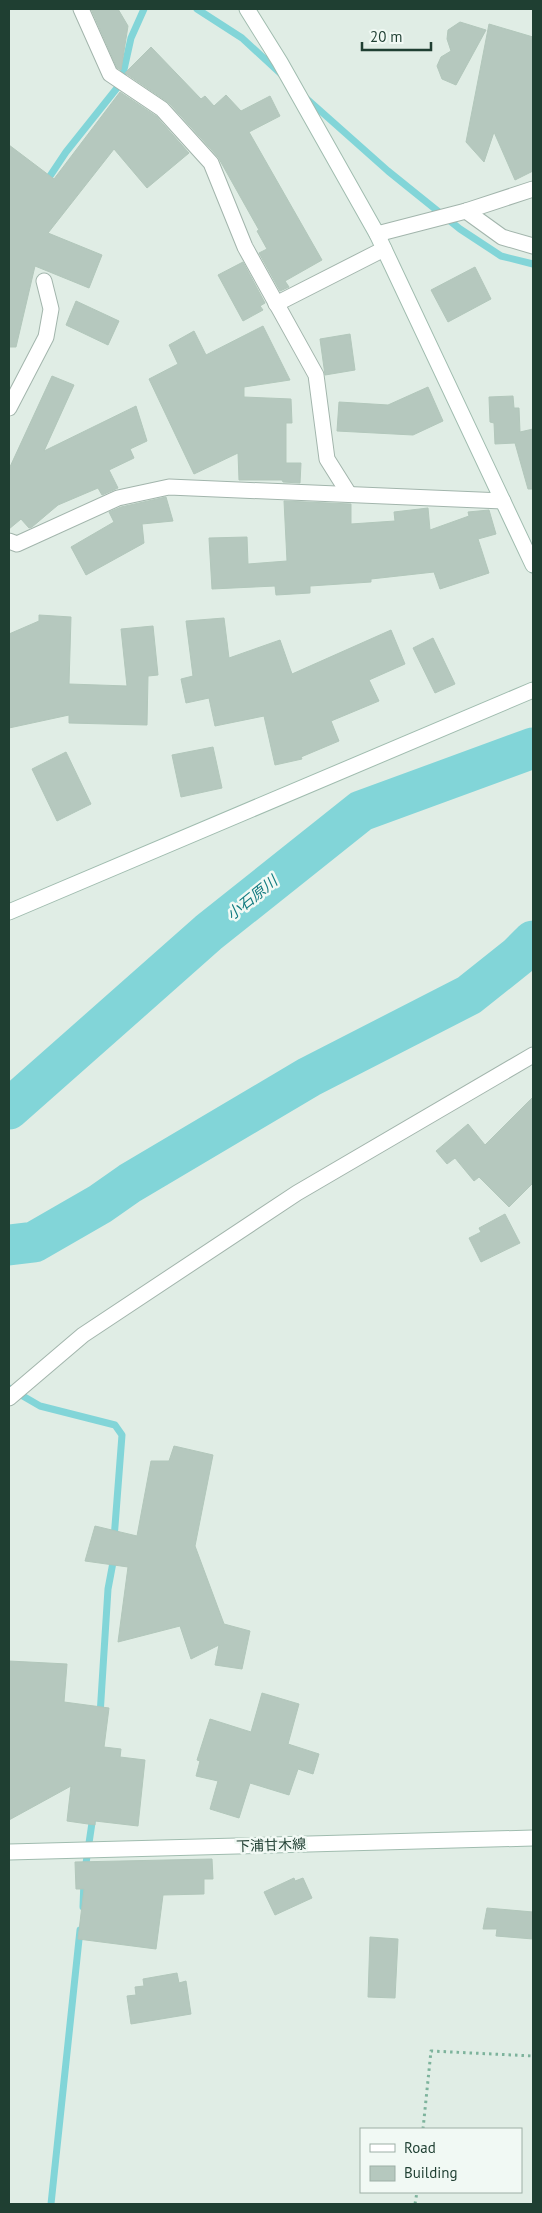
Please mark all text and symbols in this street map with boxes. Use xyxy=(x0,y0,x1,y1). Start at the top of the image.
scale bar xyxy=(362,20,431,52)
text: 20 m xyxy=(370,27,403,46)
water label: 小石原川 xyxy=(222,870,283,924)
street label: 下浦甘木線 xyxy=(236,1835,306,1855)
legend xyxy=(360,2128,522,2193)
text: Road xyxy=(404,2138,436,2157)
text: Building xyxy=(404,2163,458,2182)

